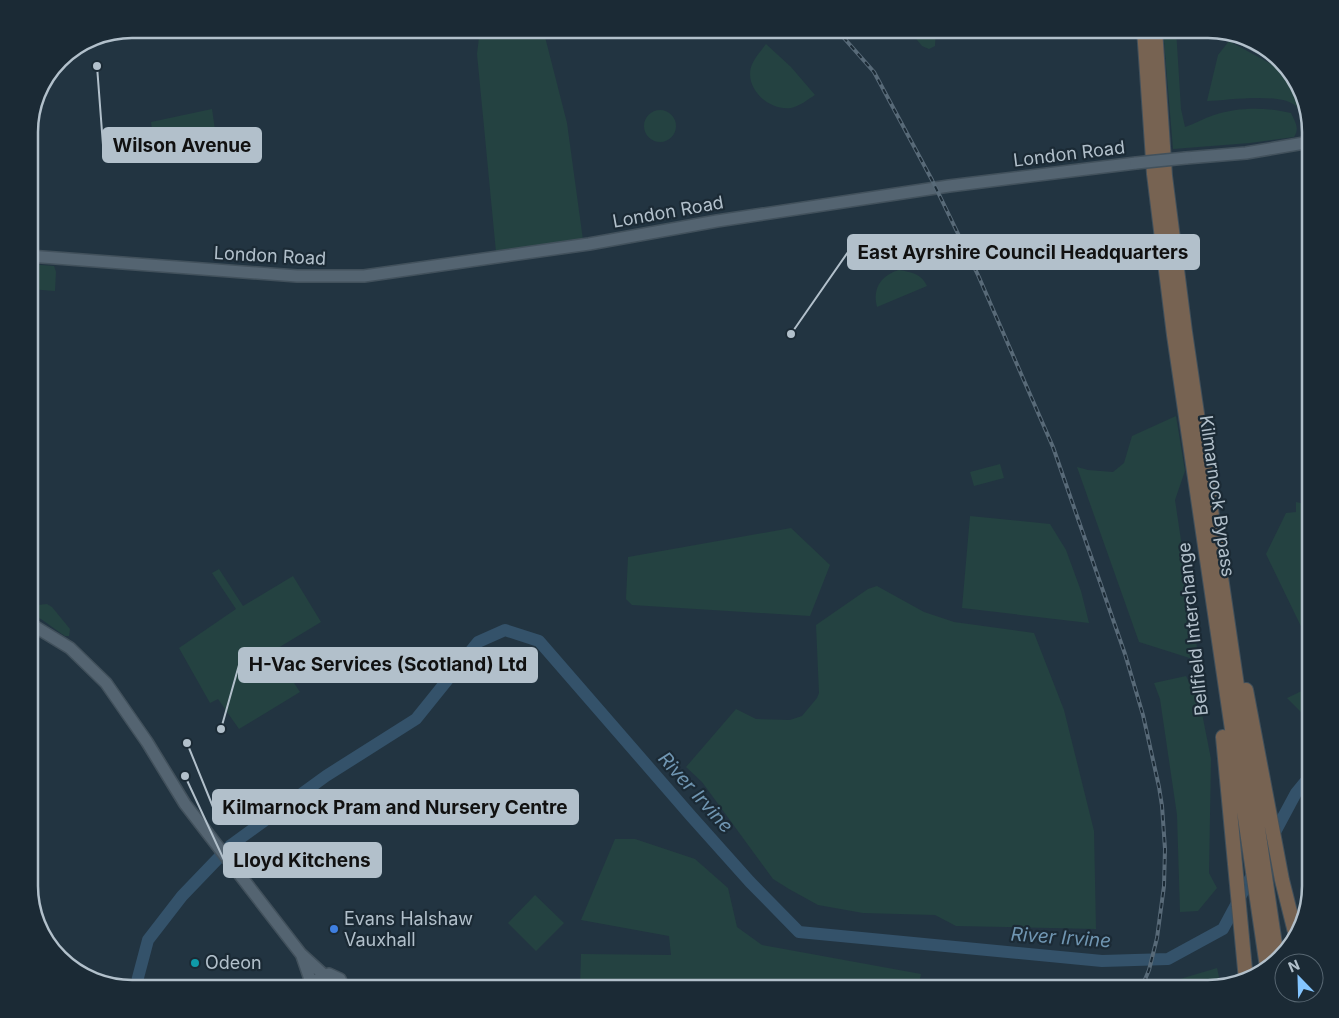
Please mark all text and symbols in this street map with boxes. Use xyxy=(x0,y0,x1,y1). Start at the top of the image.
callout: Wilson Avenue xyxy=(103,128,261,162)
text: Wilson Avenue xyxy=(113,134,251,157)
street label: London Road xyxy=(1012,136,1126,171)
street label: London Road xyxy=(611,191,725,232)
callout: East Ayrshire Council Headquarters xyxy=(848,235,1199,269)
text: East Ayrshire Council Headquarters xyxy=(858,241,1188,264)
street label: London Road xyxy=(213,242,327,269)
street label: Kilmarnock Bypass xyxy=(1196,414,1239,578)
street label: Bellfield Interchange xyxy=(1173,541,1212,717)
callout: H-Vac Services (Scotland) Ltd xyxy=(239,648,537,682)
text: H-Vac Services (Scotland) Ltd xyxy=(249,653,527,676)
water label: River Irvine xyxy=(653,747,738,837)
callout: Kilmarnock Pram and Nursery Centre xyxy=(213,790,578,824)
text: Kilmarnock Pram and Nursery Centre xyxy=(222,796,568,819)
callout: Lloyd Kitchens xyxy=(224,843,381,877)
text: Lloyd Kitchens xyxy=(233,849,371,872)
place label: Evans Halshaw Vauxhall xyxy=(344,908,473,950)
marker: Evans Halshaw Vauxhall xyxy=(328,923,340,935)
water label: River Irvine xyxy=(1010,923,1112,952)
place label: Odeon xyxy=(205,952,262,973)
north arrow xyxy=(1274,953,1324,1003)
text: N xyxy=(1285,956,1302,975)
marker: Odeon xyxy=(189,957,201,969)

